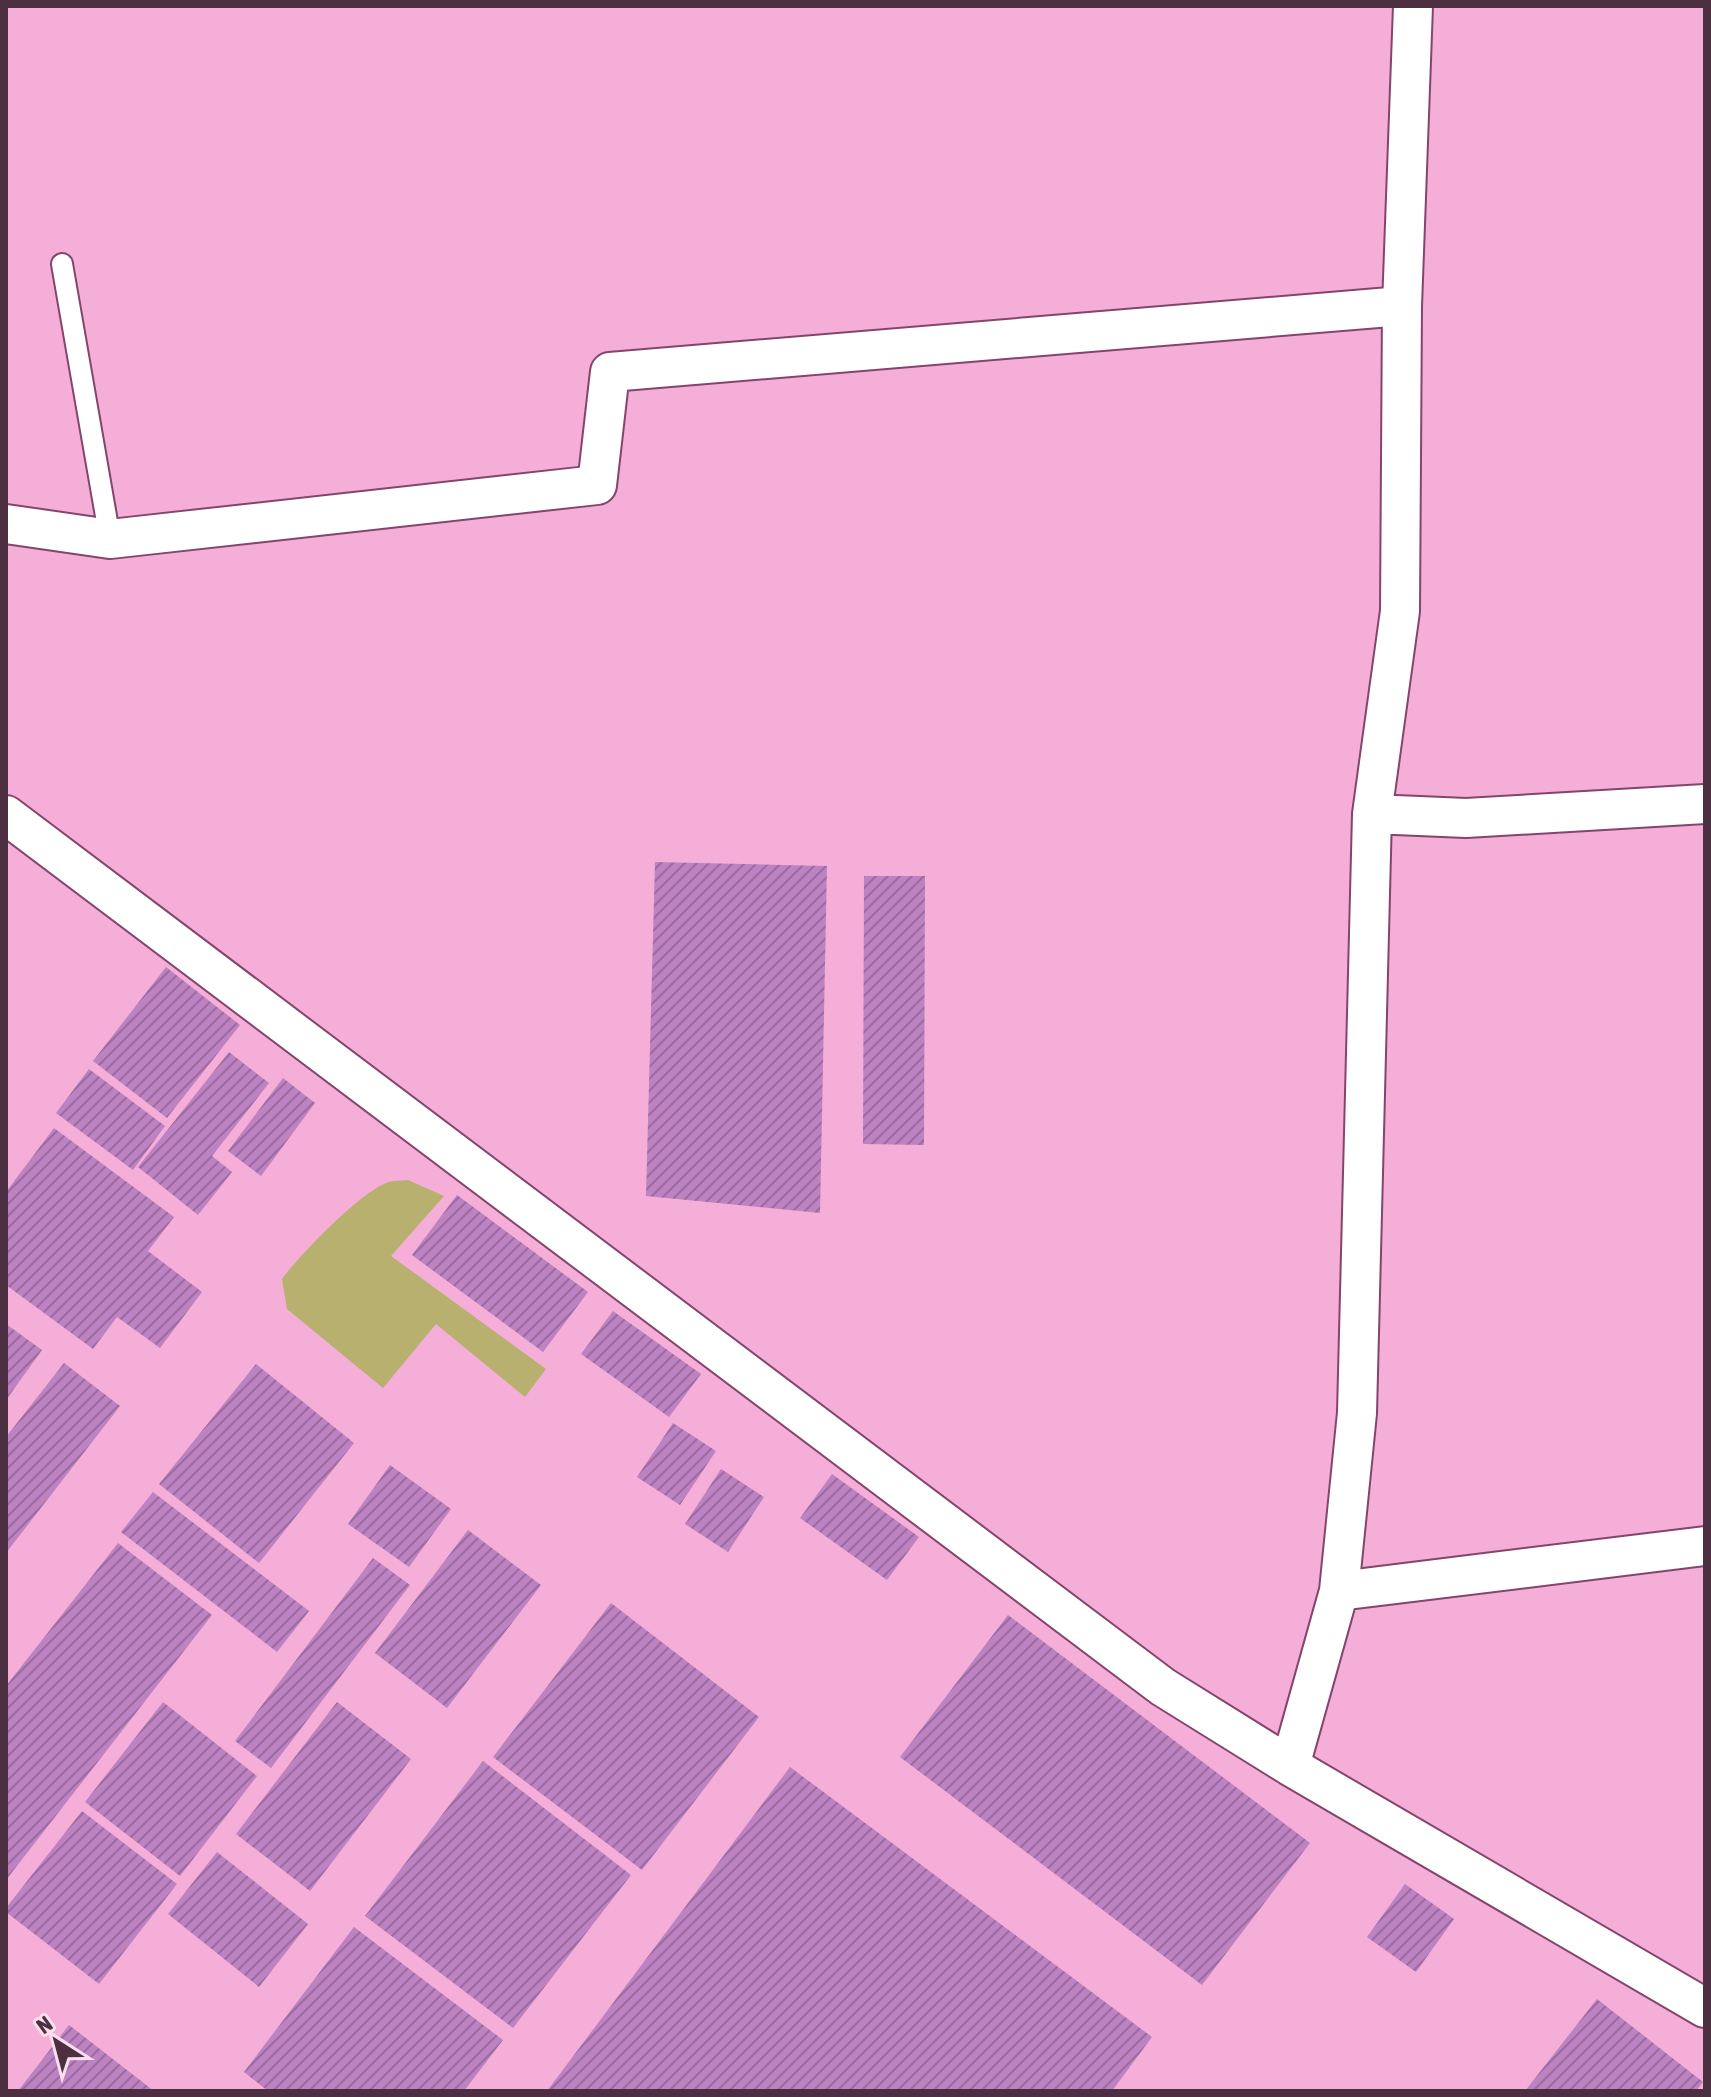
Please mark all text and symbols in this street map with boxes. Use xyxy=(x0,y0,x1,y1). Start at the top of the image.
north arrow xyxy=(16,2001,96,2081)
text: N xyxy=(31,2010,57,2039)

